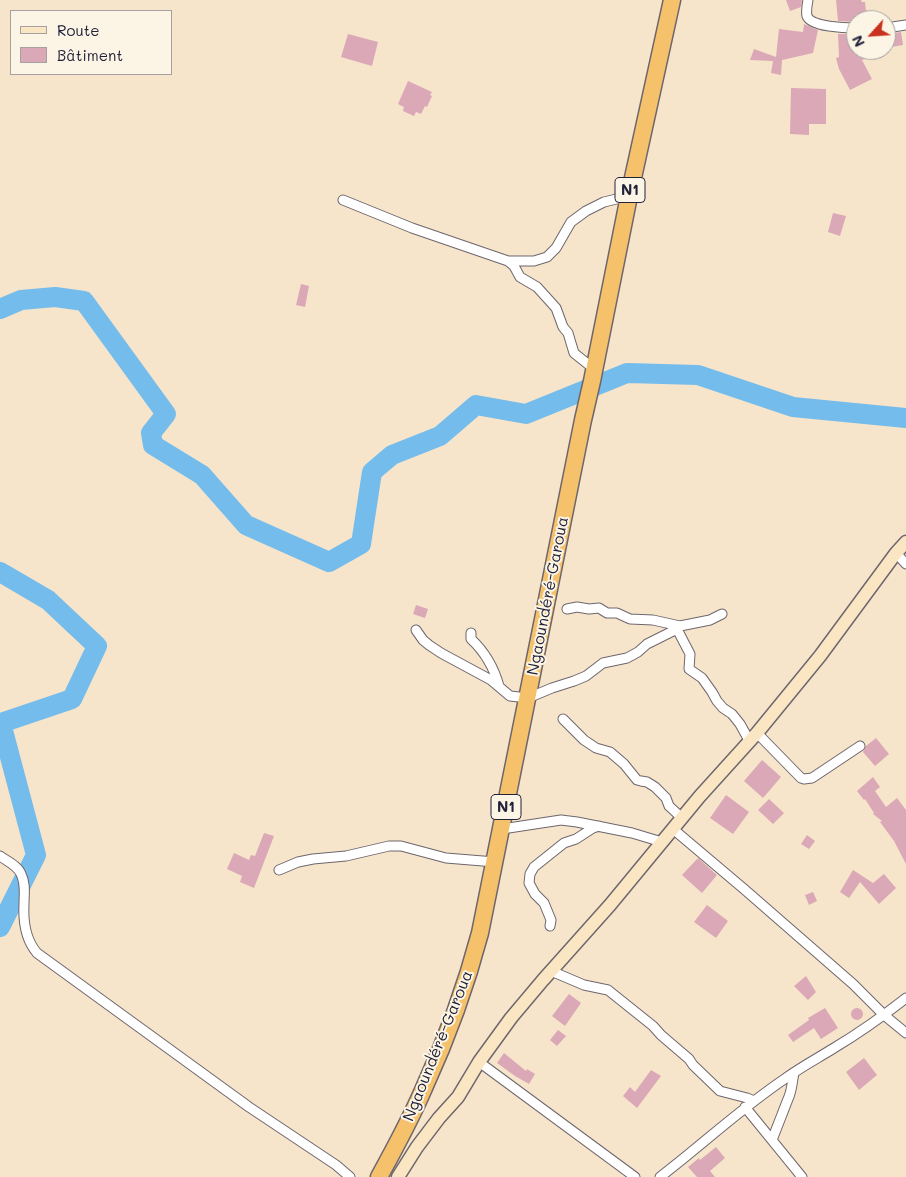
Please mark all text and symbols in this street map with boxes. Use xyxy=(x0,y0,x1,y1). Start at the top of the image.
legend xyxy=(10,10,172,75)
north arrow xyxy=(846,10,896,60)
text: Route xyxy=(57,20,100,40)
text: N xyxy=(847,32,869,50)
text: Bâtiment xyxy=(57,45,123,65)
road number: N1 xyxy=(615,178,645,202)
street label: Ngaoundéré-Garoua xyxy=(523,515,573,677)
road number: N1 xyxy=(491,794,521,820)
street label: Ngaoundéré-Garoua xyxy=(399,968,477,1124)

